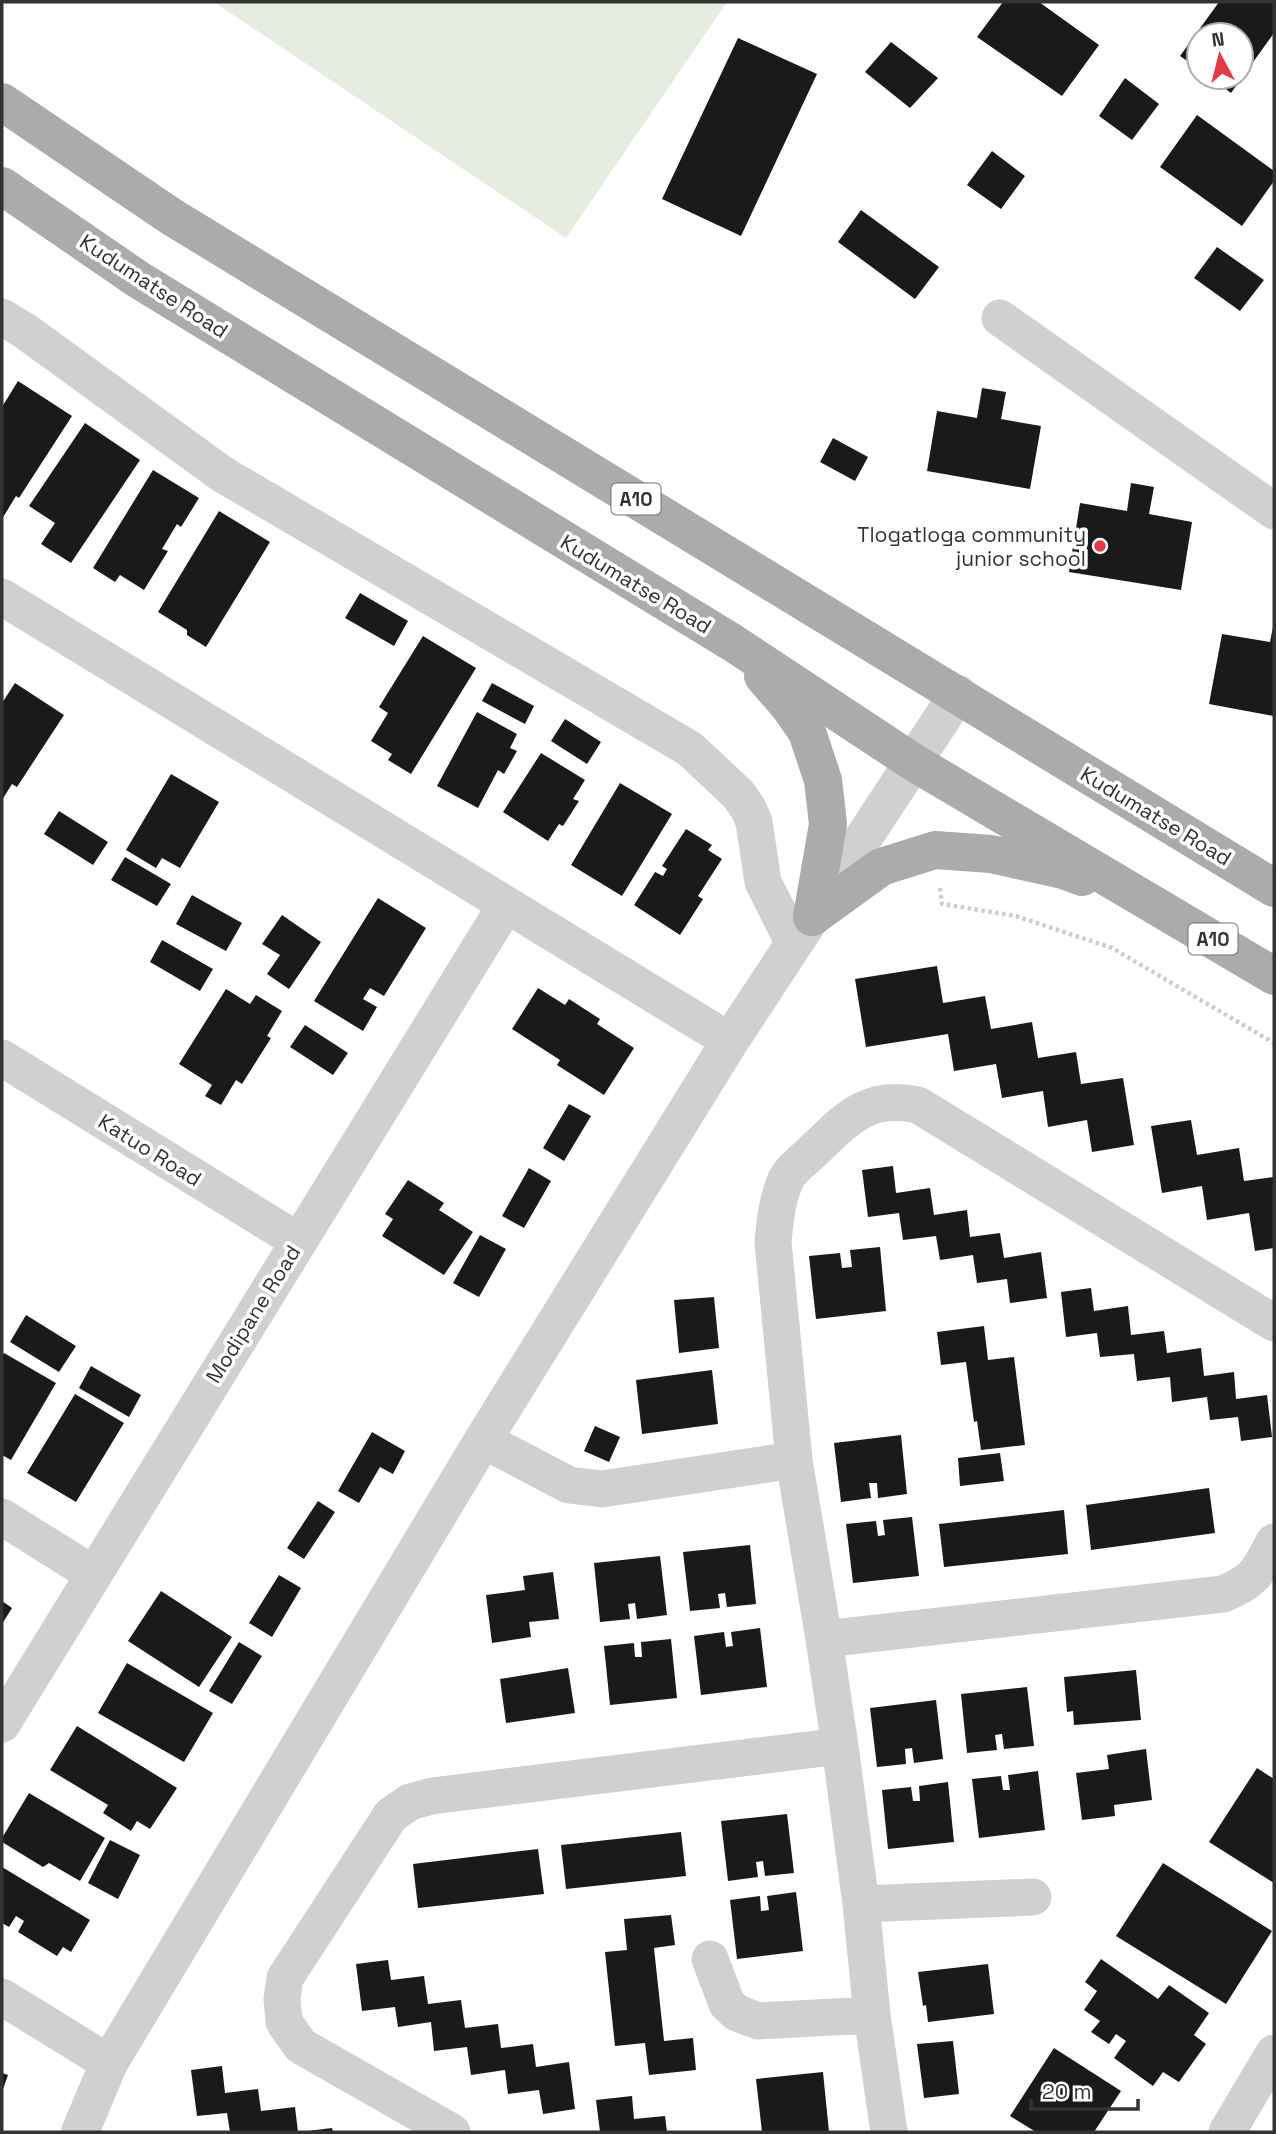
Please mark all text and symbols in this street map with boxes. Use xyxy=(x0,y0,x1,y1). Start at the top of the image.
north arrow xyxy=(1185,21,1255,91)
text: N xyxy=(1210,26,1226,53)
street label: Kudumatse Road xyxy=(75,228,233,344)
road number: A10 xyxy=(612,484,660,514)
place label: Tlogatloga community junior school xyxy=(857,521,1086,572)
street label: Kudumatse Road xyxy=(556,528,716,640)
marker: Tlogatloga community junior school xyxy=(1092,538,1108,554)
street label: Kudumatse Road xyxy=(1076,760,1236,872)
road number: A10 xyxy=(1188,923,1238,954)
street label: Katuo Road xyxy=(93,1108,207,1192)
street label: Modipane Road xyxy=(200,1240,306,1388)
scale bar xyxy=(1031,2068,1138,2112)
text: 20 m xyxy=(1042,2078,1092,2105)

